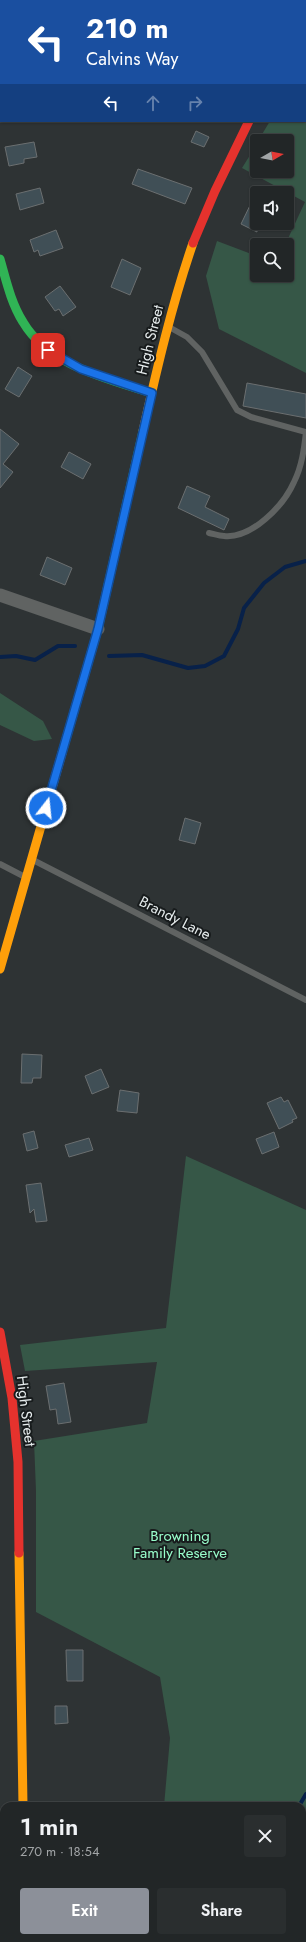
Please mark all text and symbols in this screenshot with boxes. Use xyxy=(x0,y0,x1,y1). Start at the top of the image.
text: 210 m xyxy=(86,8,169,49)
icon: left xyxy=(20,16,72,68)
text: Calvins Way xyxy=(86,46,178,72)
icon: left xyxy=(100,92,122,114)
icon: ahead xyxy=(142,92,164,114)
icon: right xyxy=(184,92,206,114)
north arrow xyxy=(250,134,294,178)
map controls xyxy=(250,134,294,282)
button: sound xyxy=(250,186,294,230)
button: search xyxy=(250,238,294,282)
street label: High Street xyxy=(131,302,169,377)
pin xyxy=(31,333,65,367)
icon: arrive xyxy=(37,339,59,361)
position arrow xyxy=(25,787,67,829)
street label: Brandy Lane xyxy=(135,891,215,946)
street label: High Street xyxy=(11,1374,41,1448)
park label: Browning Family Reserve xyxy=(133,1525,227,1564)
text: 1 min xyxy=(20,1809,78,1844)
button: close xyxy=(244,1815,286,1857)
text: 270 m · 18:54 xyxy=(20,1842,100,1861)
button: Exit xyxy=(20,1888,149,1934)
button: Share xyxy=(157,1888,286,1934)

